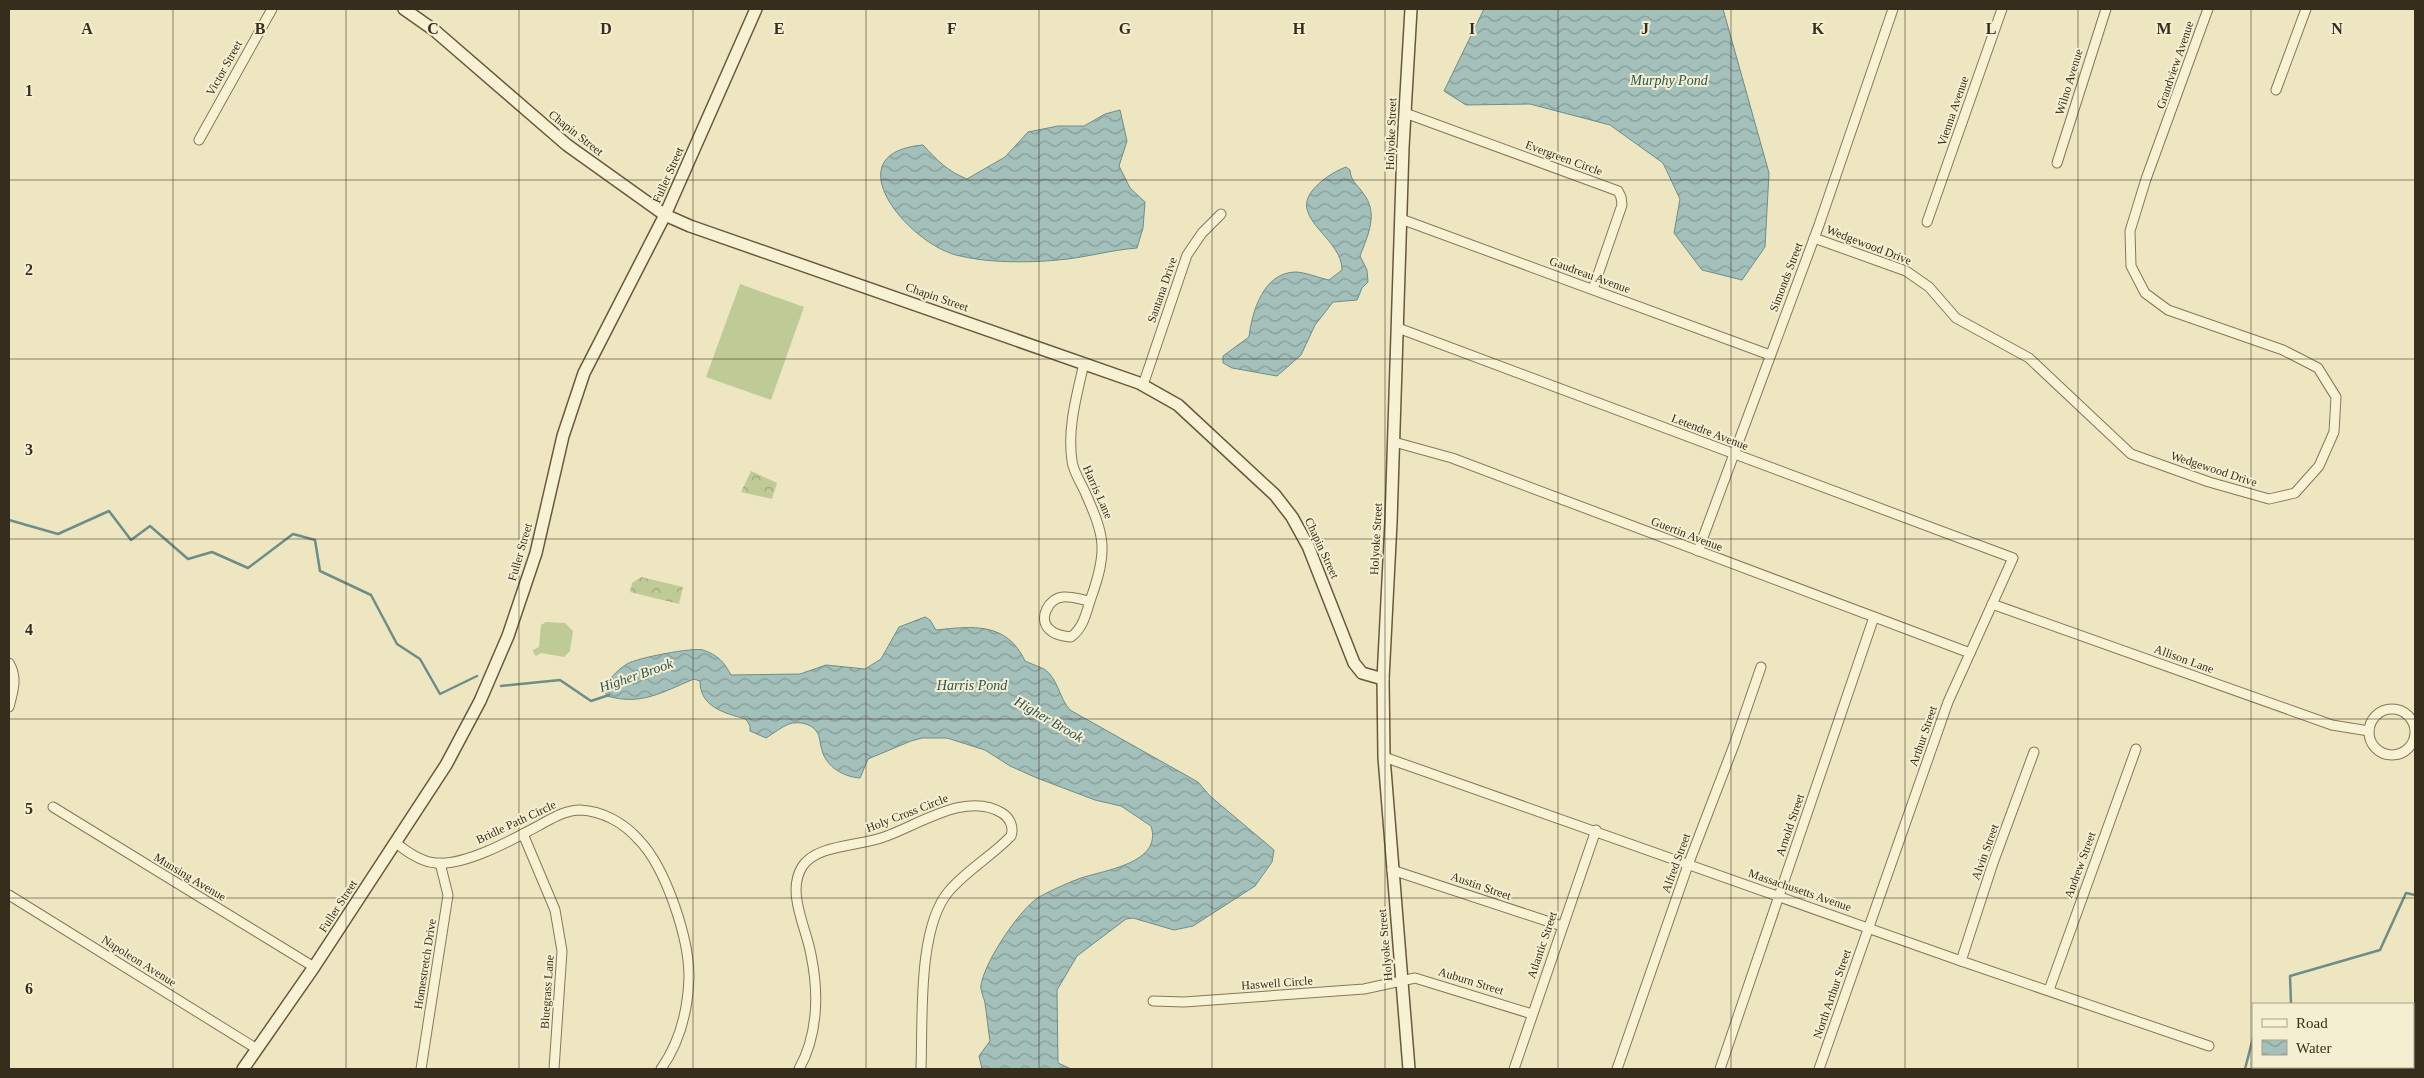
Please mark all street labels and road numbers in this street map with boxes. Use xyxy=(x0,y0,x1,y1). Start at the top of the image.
street label: Grandview Avenue xyxy=(2153,19,2197,111)
street label: Victor Street xyxy=(203,37,245,98)
street label: Wilno Avenue xyxy=(2052,47,2086,117)
street label: Vienna Avenue xyxy=(1935,74,1971,148)
street label: Holyoke Street xyxy=(1383,97,1399,170)
street label: Chapin Street xyxy=(546,107,607,159)
street label: Evergreen Circle xyxy=(1523,138,1605,178)
street label: Fuller Street xyxy=(649,144,687,205)
street label: Wedgewood Drive xyxy=(1824,222,1914,268)
street label: Simonds Street xyxy=(1766,240,1806,314)
street label: Gaudreau Avenue xyxy=(1547,254,1633,296)
street label: Santana Drive xyxy=(1144,255,1180,325)
street label: Chapin Street xyxy=(904,280,971,315)
street label: Letendre Avenue xyxy=(1669,411,1751,453)
street label: Wedgewood Drive xyxy=(2169,448,2259,490)
street label: Harris Lane xyxy=(1080,463,1116,521)
street label: Holyoke Street xyxy=(1367,502,1385,575)
street label: Guertin Avenue xyxy=(1649,514,1725,554)
street label: Chapin Street xyxy=(1302,515,1342,581)
street label: Fuller Street xyxy=(505,521,535,583)
street label: Allison Lane xyxy=(2152,642,2216,676)
street label: Arthur Street xyxy=(1906,703,1940,768)
street label: Holy Cross Circle xyxy=(864,791,950,835)
street label: Arnold Street xyxy=(1773,791,1807,858)
street label: Bridle Path Circle xyxy=(474,797,558,847)
street label: Alvin Street xyxy=(1968,822,2002,882)
street label: Andrew Street xyxy=(2062,829,2099,900)
street label: Alfred Street xyxy=(1659,831,1693,895)
street label: Munsing Avenue xyxy=(151,850,229,904)
street label: Massachusetts Avenue xyxy=(1747,866,1853,914)
street label: Austin Street xyxy=(1449,869,1514,903)
street label: Fuller Street xyxy=(316,877,360,935)
street label: Holyoke Street xyxy=(1375,908,1395,982)
street label: Atlantic Street xyxy=(1524,909,1560,980)
street label: Homestretch Drive xyxy=(411,918,439,1010)
street label: Napoleon Avenue xyxy=(99,932,179,990)
street label: North Arthur Street xyxy=(1810,947,1854,1040)
street label: Bluegrass Lane xyxy=(537,954,557,1030)
street label: Auburn Street xyxy=(1437,964,1506,998)
street label: Haswell Circle xyxy=(1241,974,1313,992)

